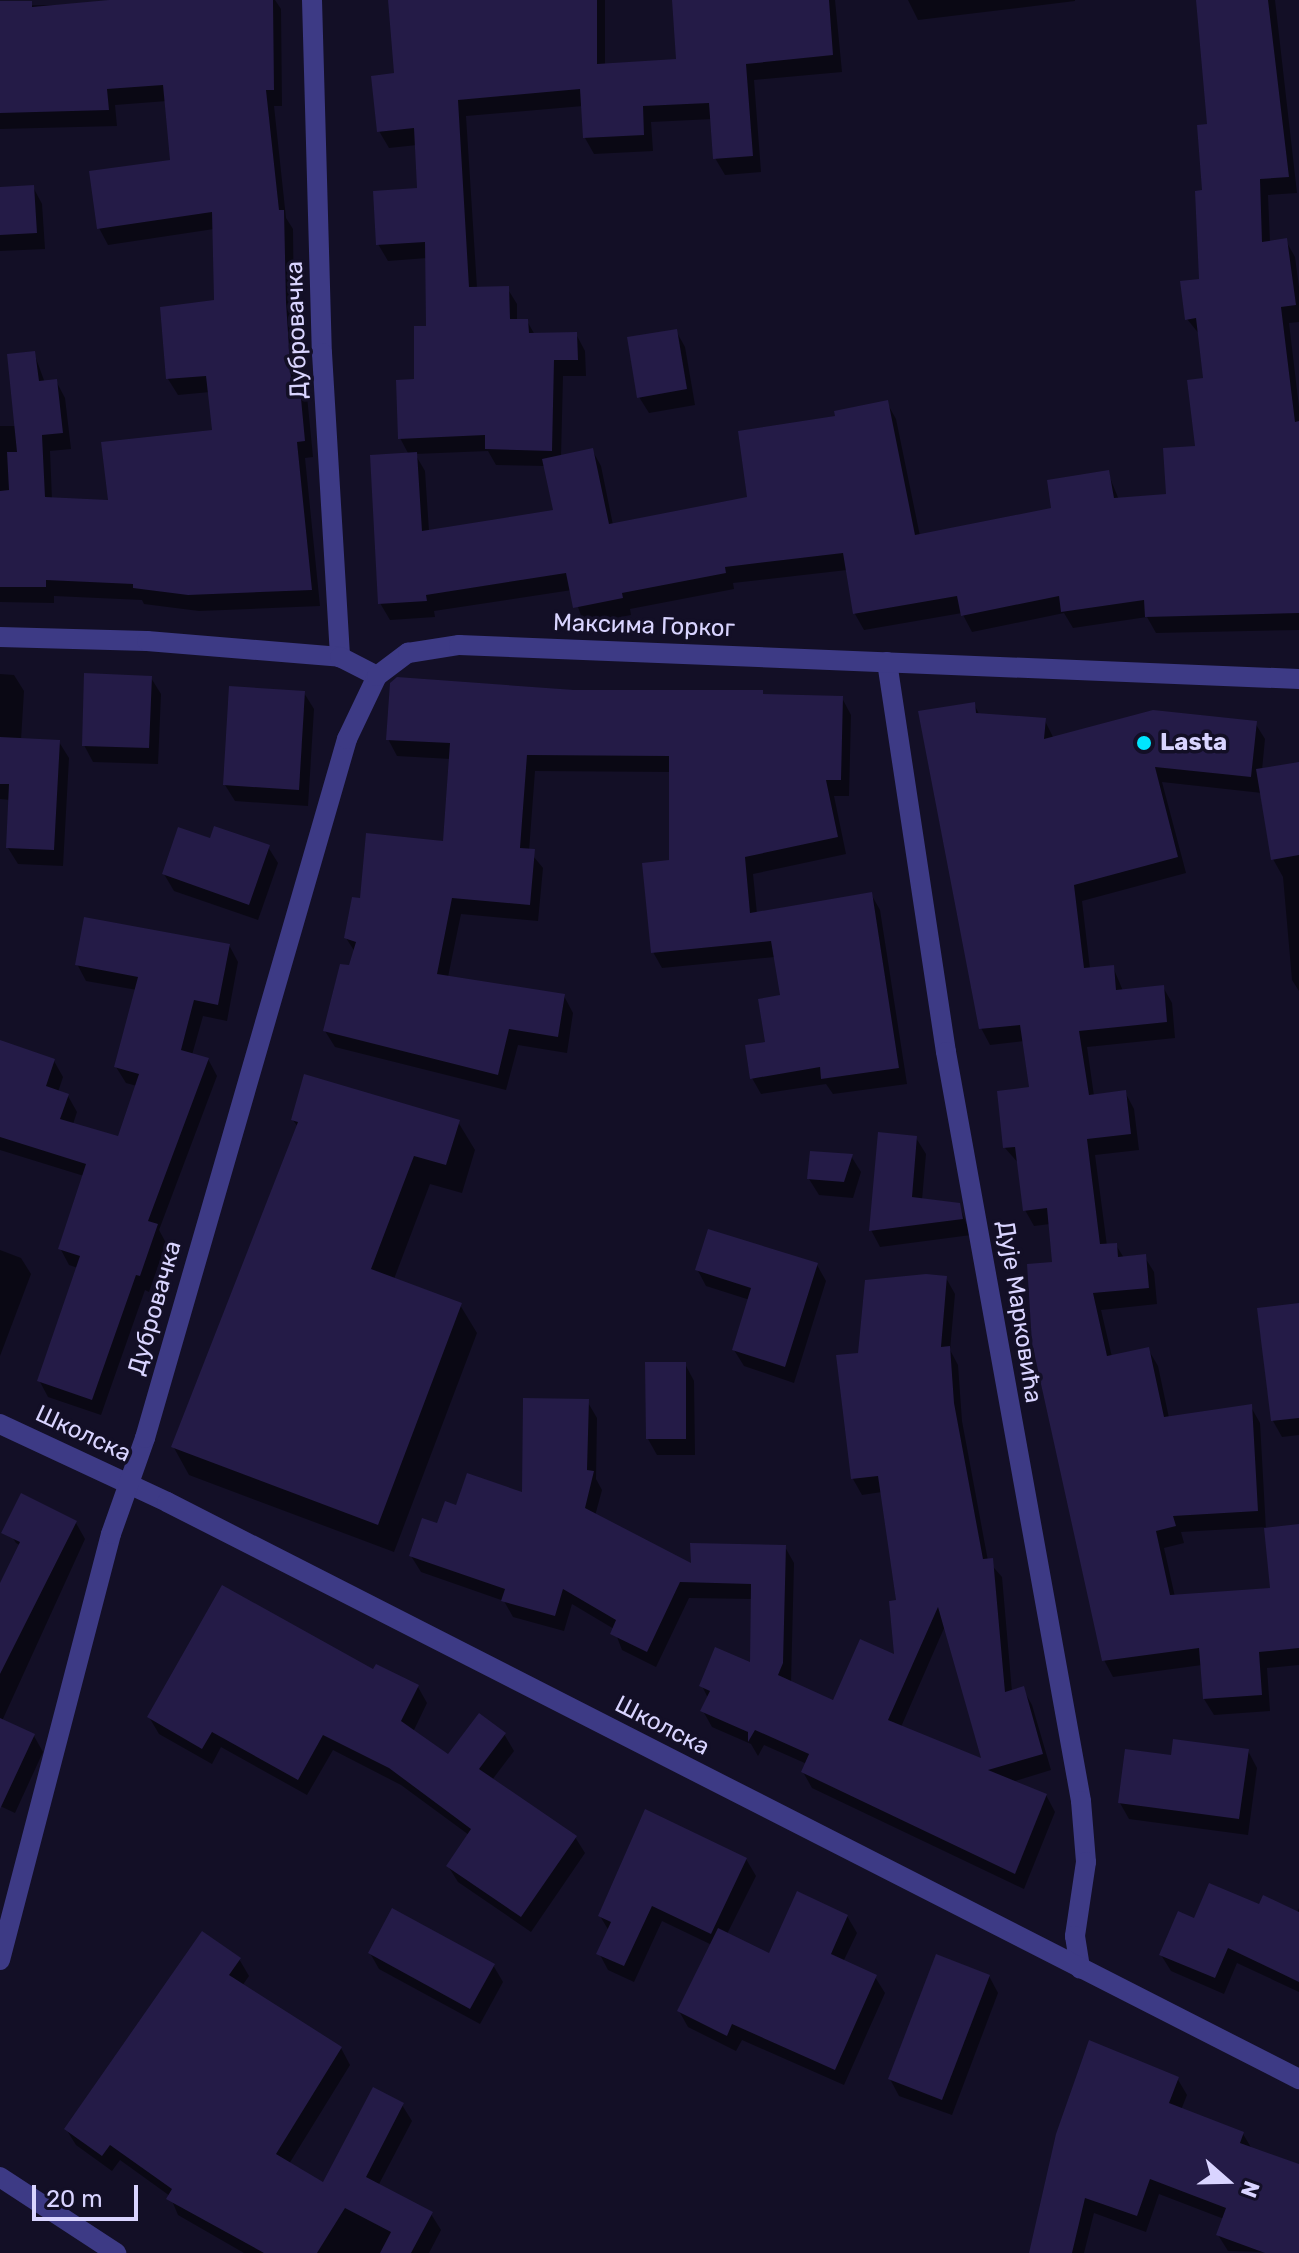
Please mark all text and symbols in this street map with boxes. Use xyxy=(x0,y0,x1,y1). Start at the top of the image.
street label: Дубровачка xyxy=(280,260,314,400)
street label: Максима Горког xyxy=(553,608,735,644)
place label: Lasta xyxy=(1160,729,1227,757)
marker: Lasta xyxy=(1135,734,1153,752)
street label: Дује Марковића xyxy=(990,1219,1048,1405)
street label: Дубровачка xyxy=(122,1238,188,1378)
street label: Школска xyxy=(31,1399,135,1469)
street label: Школска xyxy=(610,1690,714,1762)
north arrow xyxy=(1187,2141,1267,2221)
scale bar xyxy=(36,2169,142,2219)
text: N xyxy=(1235,2177,1265,2201)
text: 20 m xyxy=(46,2185,103,2213)

